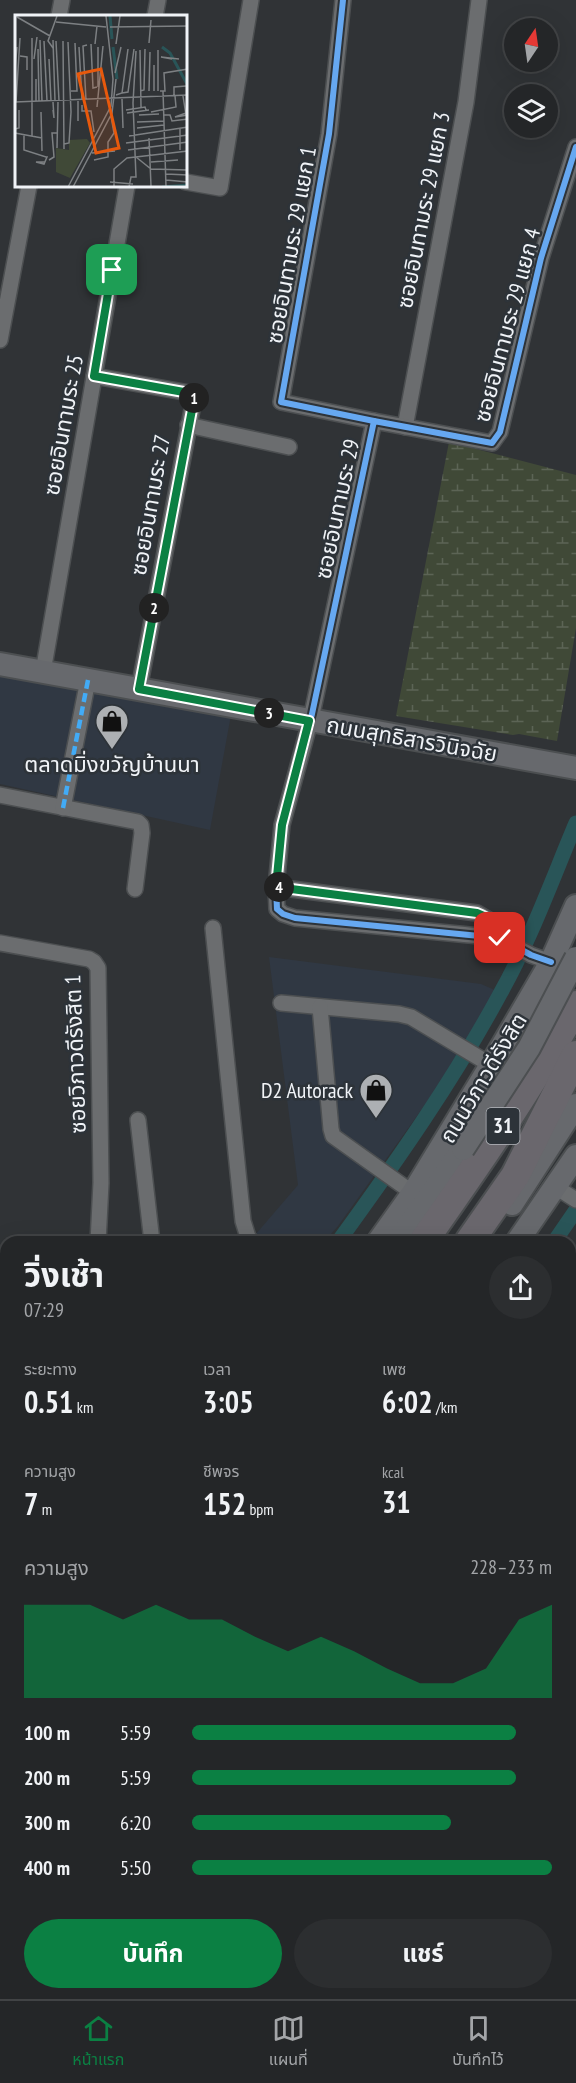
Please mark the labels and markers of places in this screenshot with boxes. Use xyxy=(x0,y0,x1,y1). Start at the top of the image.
pin xyxy=(86,244,137,295)
pin: 1 xyxy=(179,383,209,413)
pin: 2 xyxy=(139,593,169,623)
pin: 3 xyxy=(254,698,284,728)
shop icon: ตลาดมิ่งขวัญบ้านนา xyxy=(94,703,130,750)
place label: ตลาดมิ่งขวัญบ้านนา xyxy=(24,750,200,778)
pin: 4 xyxy=(264,872,294,902)
pin xyxy=(474,912,525,963)
shop icon: D2 Autorack xyxy=(358,1072,394,1119)
place label: D2 Autorack xyxy=(261,1076,353,1104)

